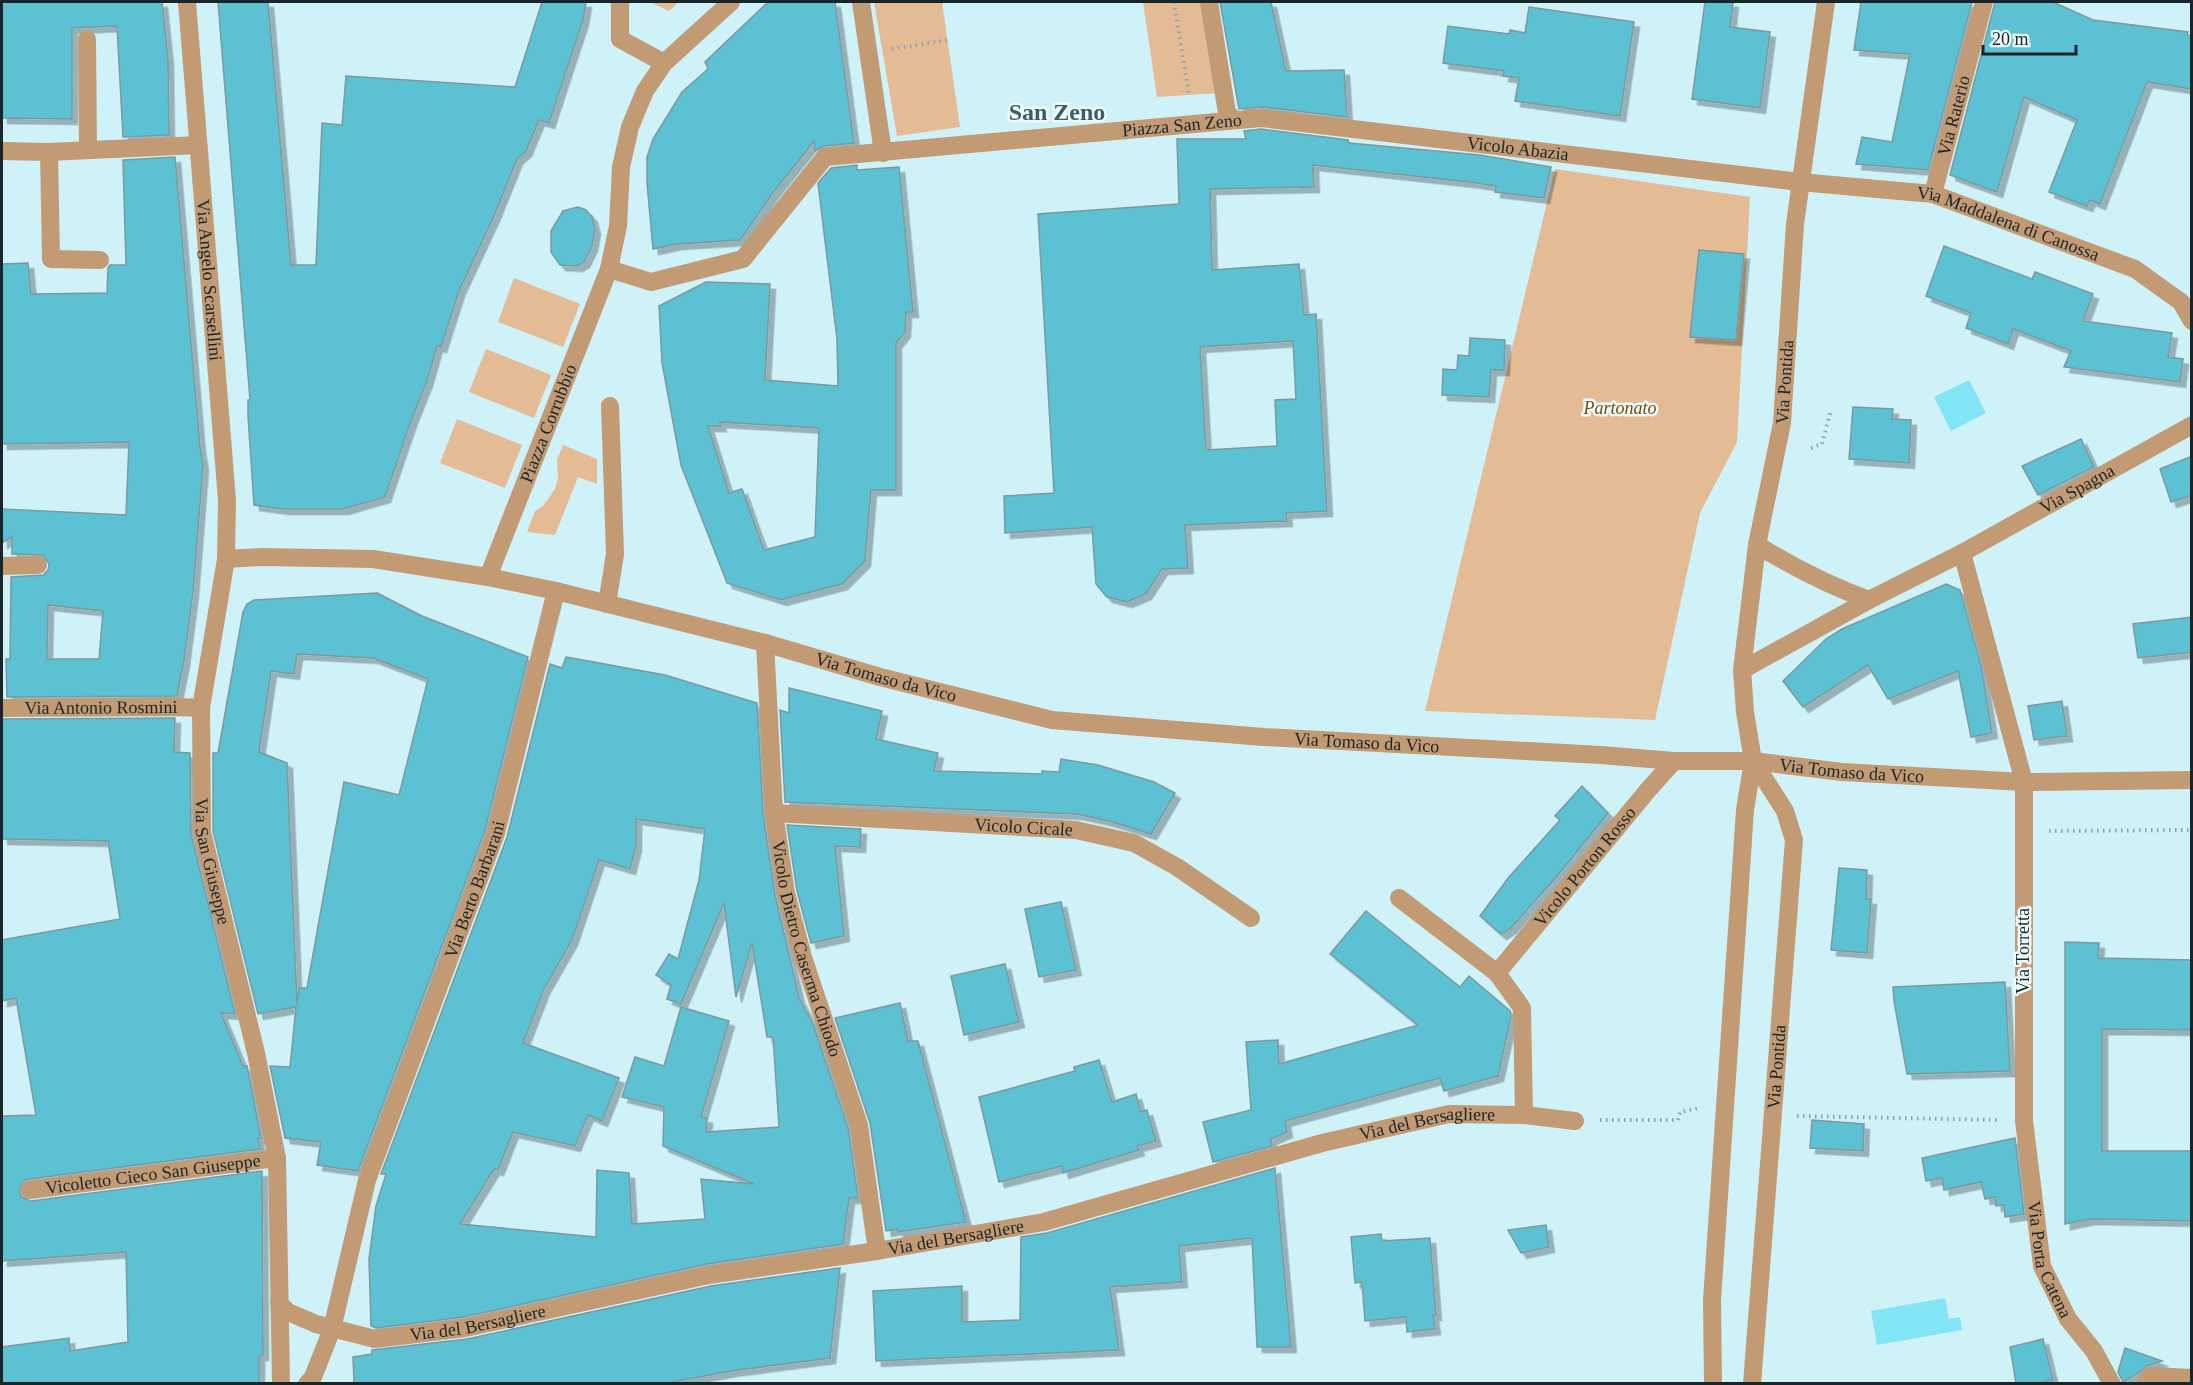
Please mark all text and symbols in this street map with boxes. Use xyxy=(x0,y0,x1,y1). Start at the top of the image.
scale bar xyxy=(1983,18,2076,56)
text: 20 m xyxy=(1992,29,2029,49)
street label: Via Raterio xyxy=(1934,73,1974,158)
district label: San Zeno xyxy=(1009,99,1105,125)
street label: Piazza San Zeno xyxy=(1121,110,1243,140)
street label: Vicolo Abazia xyxy=(1466,133,1570,164)
street label: Via Maddalena di Canossa xyxy=(1916,183,2102,265)
street label: Via Angelo Scarsellini xyxy=(193,199,226,362)
street label: Via Pontida xyxy=(1772,339,1797,425)
street label: Piazza Corrubbio xyxy=(516,361,581,486)
park label: Partonato xyxy=(1582,398,1657,418)
street label: Via Spagna xyxy=(2036,460,2118,518)
street label: Via Tomaso da Vico xyxy=(813,648,959,706)
street label: Via Antonio Rosmini xyxy=(24,697,178,718)
street label: Via Tomaso da Vico xyxy=(1293,729,1440,756)
street label: Via Tomaso da Vico xyxy=(1778,754,1925,786)
street label: Via San Giuseppe xyxy=(191,798,234,926)
street label: Vicolo Porton Rosso xyxy=(1530,803,1640,930)
street label: Vicolo Cicale xyxy=(974,814,1073,840)
street label: Via Berto Barbarani xyxy=(440,819,509,961)
street label: Vicolo Dietro Caserma Chiodo xyxy=(768,839,846,1059)
street label: Via Torretta xyxy=(2013,908,2033,994)
street label: Via Pontida xyxy=(1763,1024,1790,1110)
street label: Via del Bersagliere xyxy=(1357,1104,1495,1144)
street label: Vicoletto Cieco San Giuseppe xyxy=(44,1150,262,1198)
street label: Via Porta Catena xyxy=(2024,1200,2076,1321)
street label: Via del Bersagliere xyxy=(886,1216,1025,1259)
street label: Via del Bersagliere xyxy=(408,1301,548,1345)

